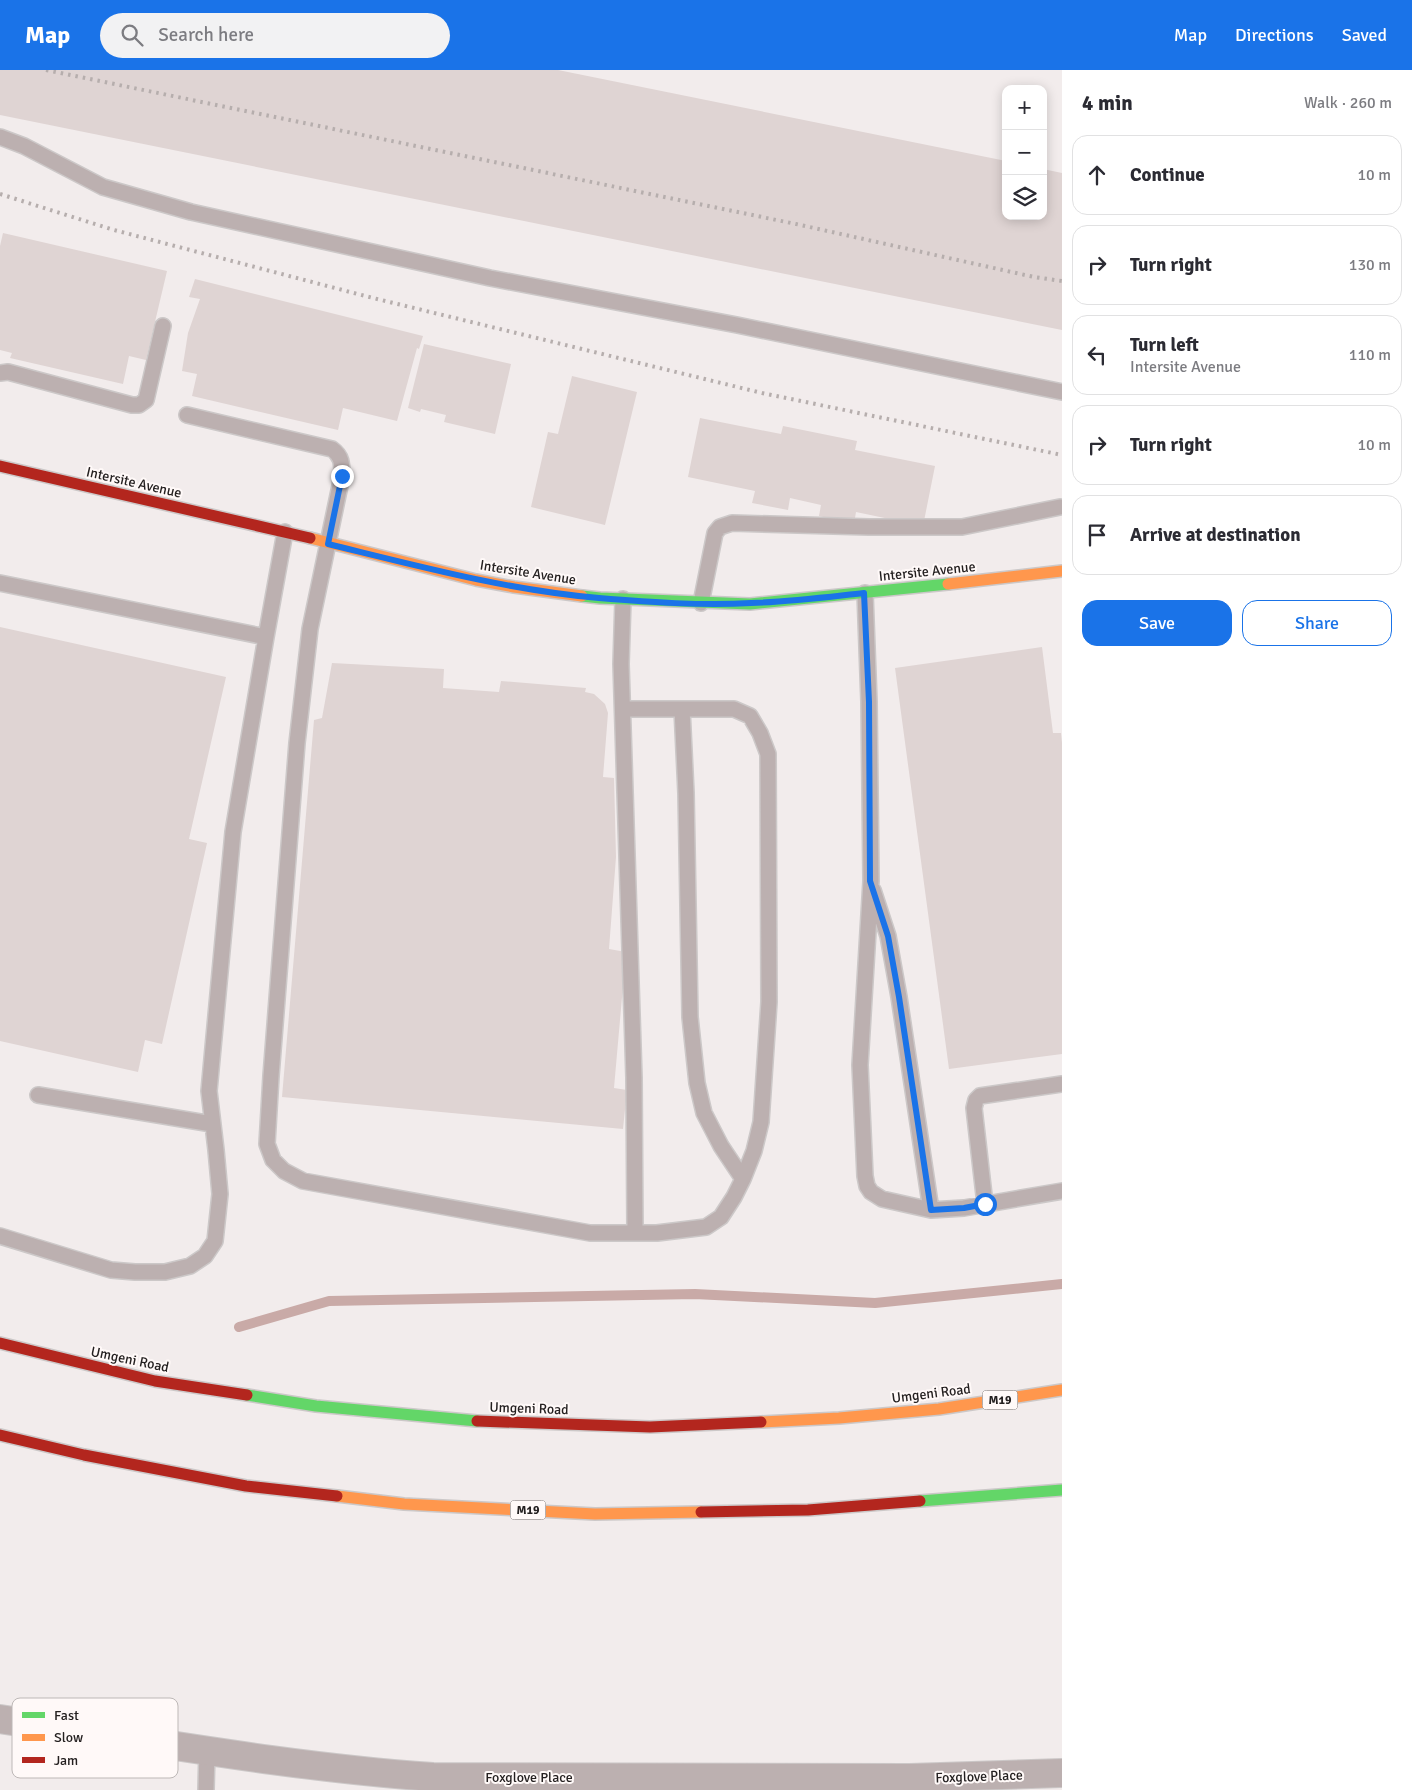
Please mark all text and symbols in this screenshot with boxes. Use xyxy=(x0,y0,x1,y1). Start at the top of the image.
search box xyxy=(100,13,450,58)
text: Map xyxy=(25,20,70,50)
icon: search xyxy=(118,21,146,49)
text: Search here xyxy=(158,23,254,47)
text: Map xyxy=(1174,24,1207,46)
text: Directions xyxy=(1235,24,1314,46)
text: Saved xyxy=(1342,24,1387,46)
map controls xyxy=(1002,85,1047,220)
button: + xyxy=(1002,85,1047,130)
text: 4 min xyxy=(1082,90,1133,116)
text: Walk · 260 m xyxy=(1304,93,1392,113)
button: − xyxy=(1002,130,1047,175)
icon: ahead xyxy=(1083,161,1111,189)
text: Continue xyxy=(1130,163,1205,187)
text: 10 m xyxy=(1357,165,1391,185)
button: layers xyxy=(1002,175,1047,220)
icon: right xyxy=(1083,251,1111,279)
text: Turn right xyxy=(1130,253,1212,277)
text: 130 m xyxy=(1349,255,1391,275)
text: Turn left xyxy=(1130,333,1199,357)
icon: left xyxy=(1083,341,1111,369)
text: 110 m xyxy=(1349,345,1391,365)
text: Intersite Avenue xyxy=(1130,357,1241,377)
icon: right xyxy=(1083,431,1111,459)
text: Turn right xyxy=(1130,433,1212,457)
text: 10 m xyxy=(1357,435,1391,455)
street label: Intersite Avenue xyxy=(85,463,183,502)
route end xyxy=(331,465,354,488)
icon: arrive xyxy=(1083,521,1111,549)
text: Arrive at destination xyxy=(1130,523,1301,547)
street label: Intersite Avenue xyxy=(479,556,577,588)
street label: Intersite Avenue xyxy=(878,558,976,585)
button: Save xyxy=(1082,600,1232,646)
button: Share xyxy=(1242,600,1392,646)
route start xyxy=(974,1193,997,1216)
street label: Umgeni Road xyxy=(89,1343,170,1376)
street label: Umgeni Road xyxy=(891,1380,972,1407)
road number: M19 xyxy=(982,1390,1018,1410)
street label: Umgeni Road xyxy=(489,1399,569,1418)
road number: M19 xyxy=(510,1500,546,1520)
legend xyxy=(12,1698,178,1778)
text: Fast xyxy=(54,1707,79,1724)
text: Slow xyxy=(54,1729,83,1746)
text: Jam xyxy=(54,1752,78,1769)
street label: Foxglove Place xyxy=(935,1766,1023,1787)
street label: Foxglove Place xyxy=(485,1769,573,1786)

